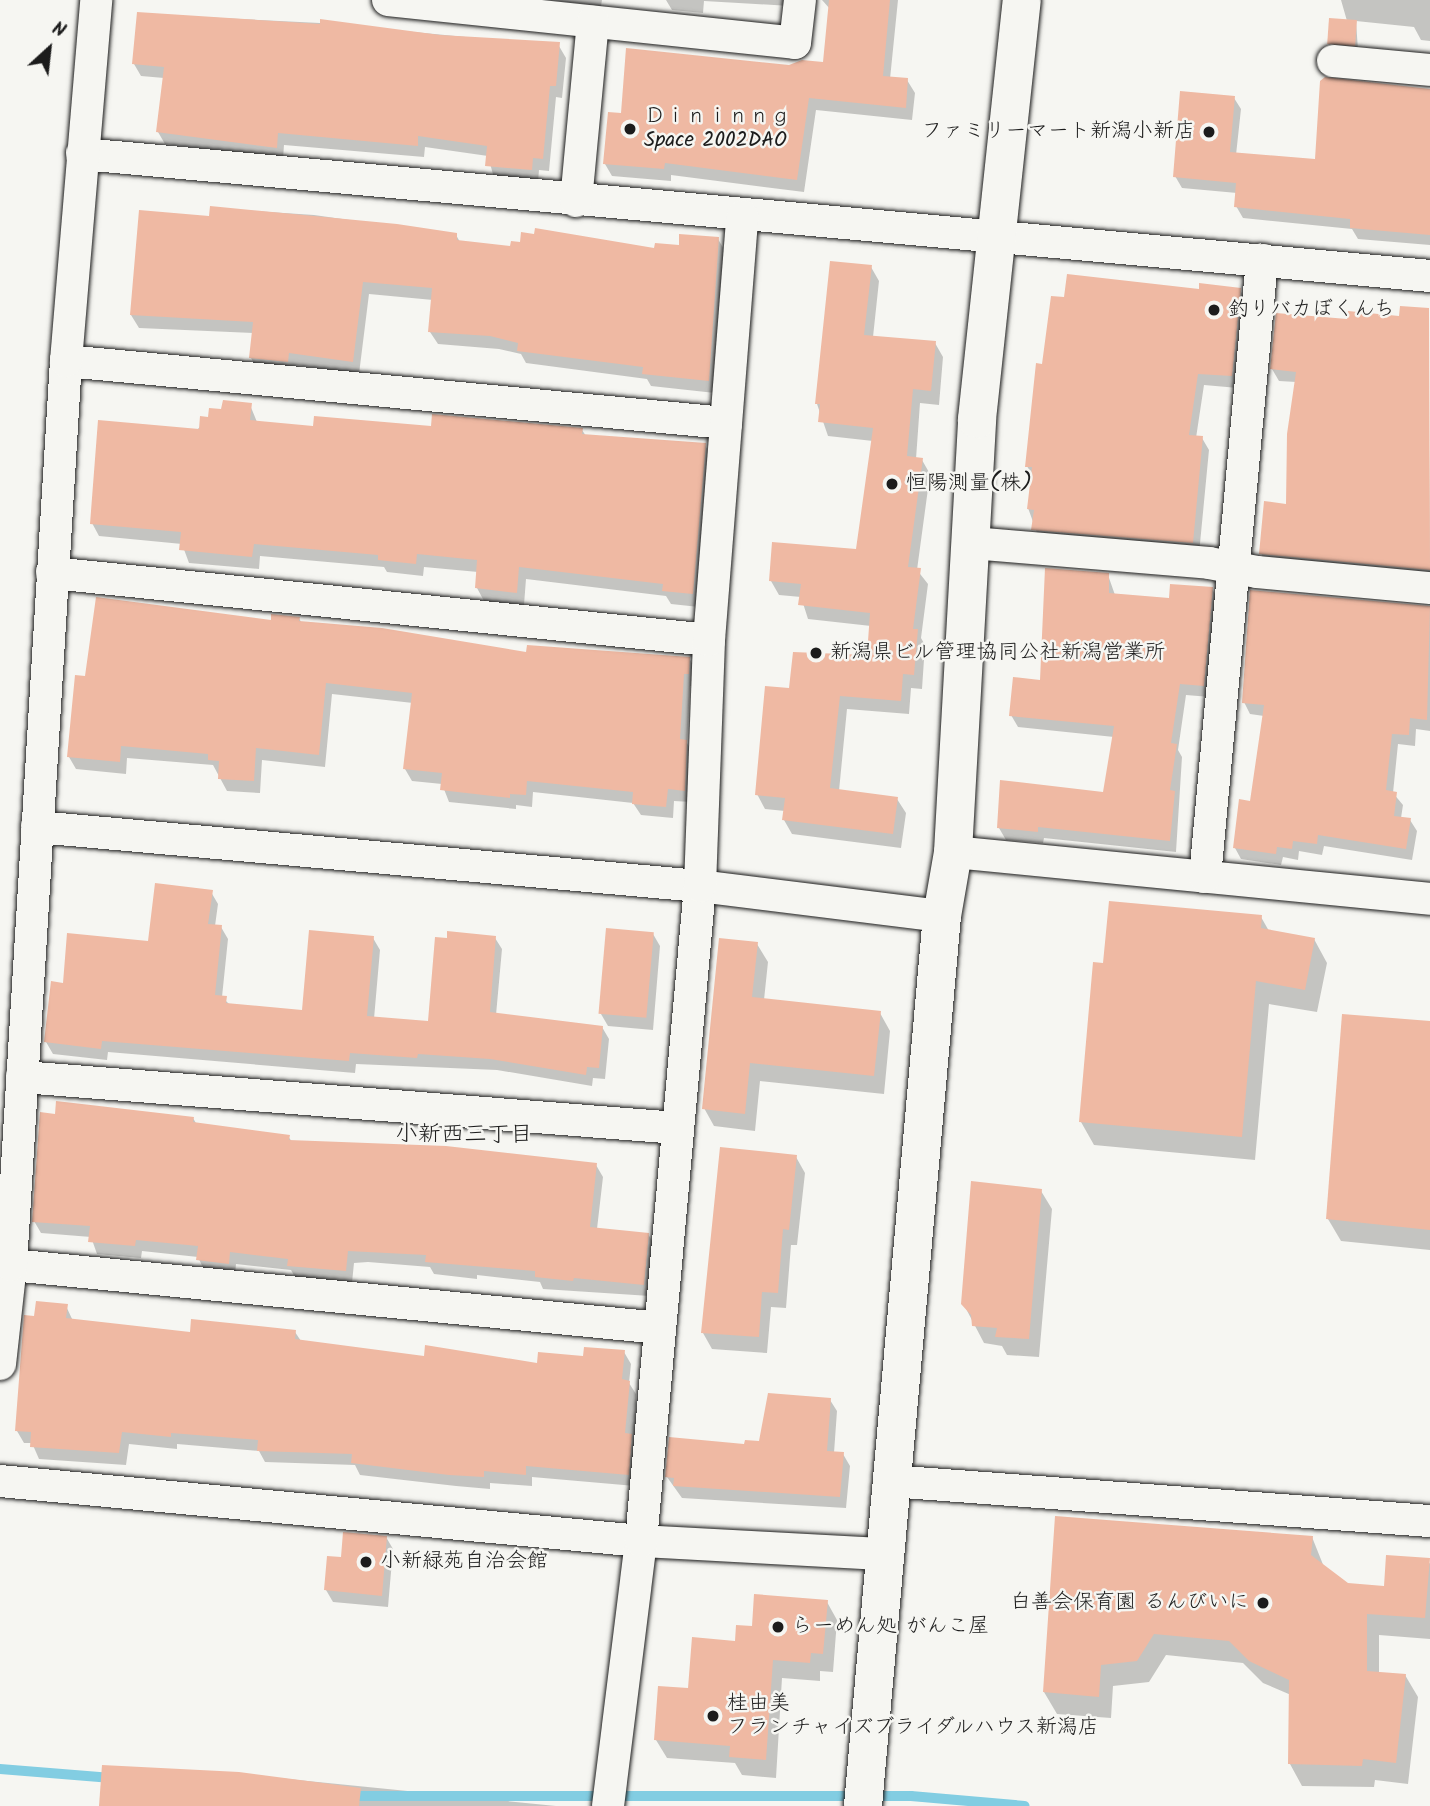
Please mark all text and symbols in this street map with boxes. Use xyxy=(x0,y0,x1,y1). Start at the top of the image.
north arrow xyxy=(14,14,84,84)
text: N xyxy=(46,14,71,46)
place label: Ｄｉｎｉｎｎｇ Space 2002DAO xyxy=(644,104,791,154)
place label: ファミリーマート新潟小新店 xyxy=(922,119,1195,145)
marker: Ｄｉｎｉｎｎｇ Space 2002DAO xyxy=(622,121,638,137)
marker: ファミリーマート新潟小新店 xyxy=(1201,124,1217,140)
place label: 釣りバカぼくんち xyxy=(1228,297,1396,323)
marker: 釣りバカぼくんち xyxy=(1206,302,1222,318)
place label: 恒陽測量(株) xyxy=(906,471,1032,497)
marker: 恒陽測量(株) xyxy=(884,476,900,492)
place label: 新潟県ビル管理協同公社新潟営業所 xyxy=(830,640,1166,666)
marker: 新潟県ビル管理協同公社新潟営業所 xyxy=(808,645,824,661)
district label: 小新西三丁目 xyxy=(395,1121,533,1149)
place label: 小新緑苑自治会館 xyxy=(380,1549,548,1575)
marker: 小新緑苑自治会館 xyxy=(358,1554,374,1570)
place label: 白善会保育園 るんびいに xyxy=(1010,1590,1249,1616)
marker: 白善会保育園 るんびいに xyxy=(1255,1595,1271,1611)
place label: らーめん処 がんこ屋 xyxy=(792,1614,989,1640)
marker: らーめん処 がんこ屋 xyxy=(770,1619,786,1635)
place label: 桂由美 フランチャイズブライダルハウス新潟店 xyxy=(727,1691,1105,1741)
marker: 桂由美 フランチャイズブライダルハウス新潟店 xyxy=(705,1708,721,1724)

